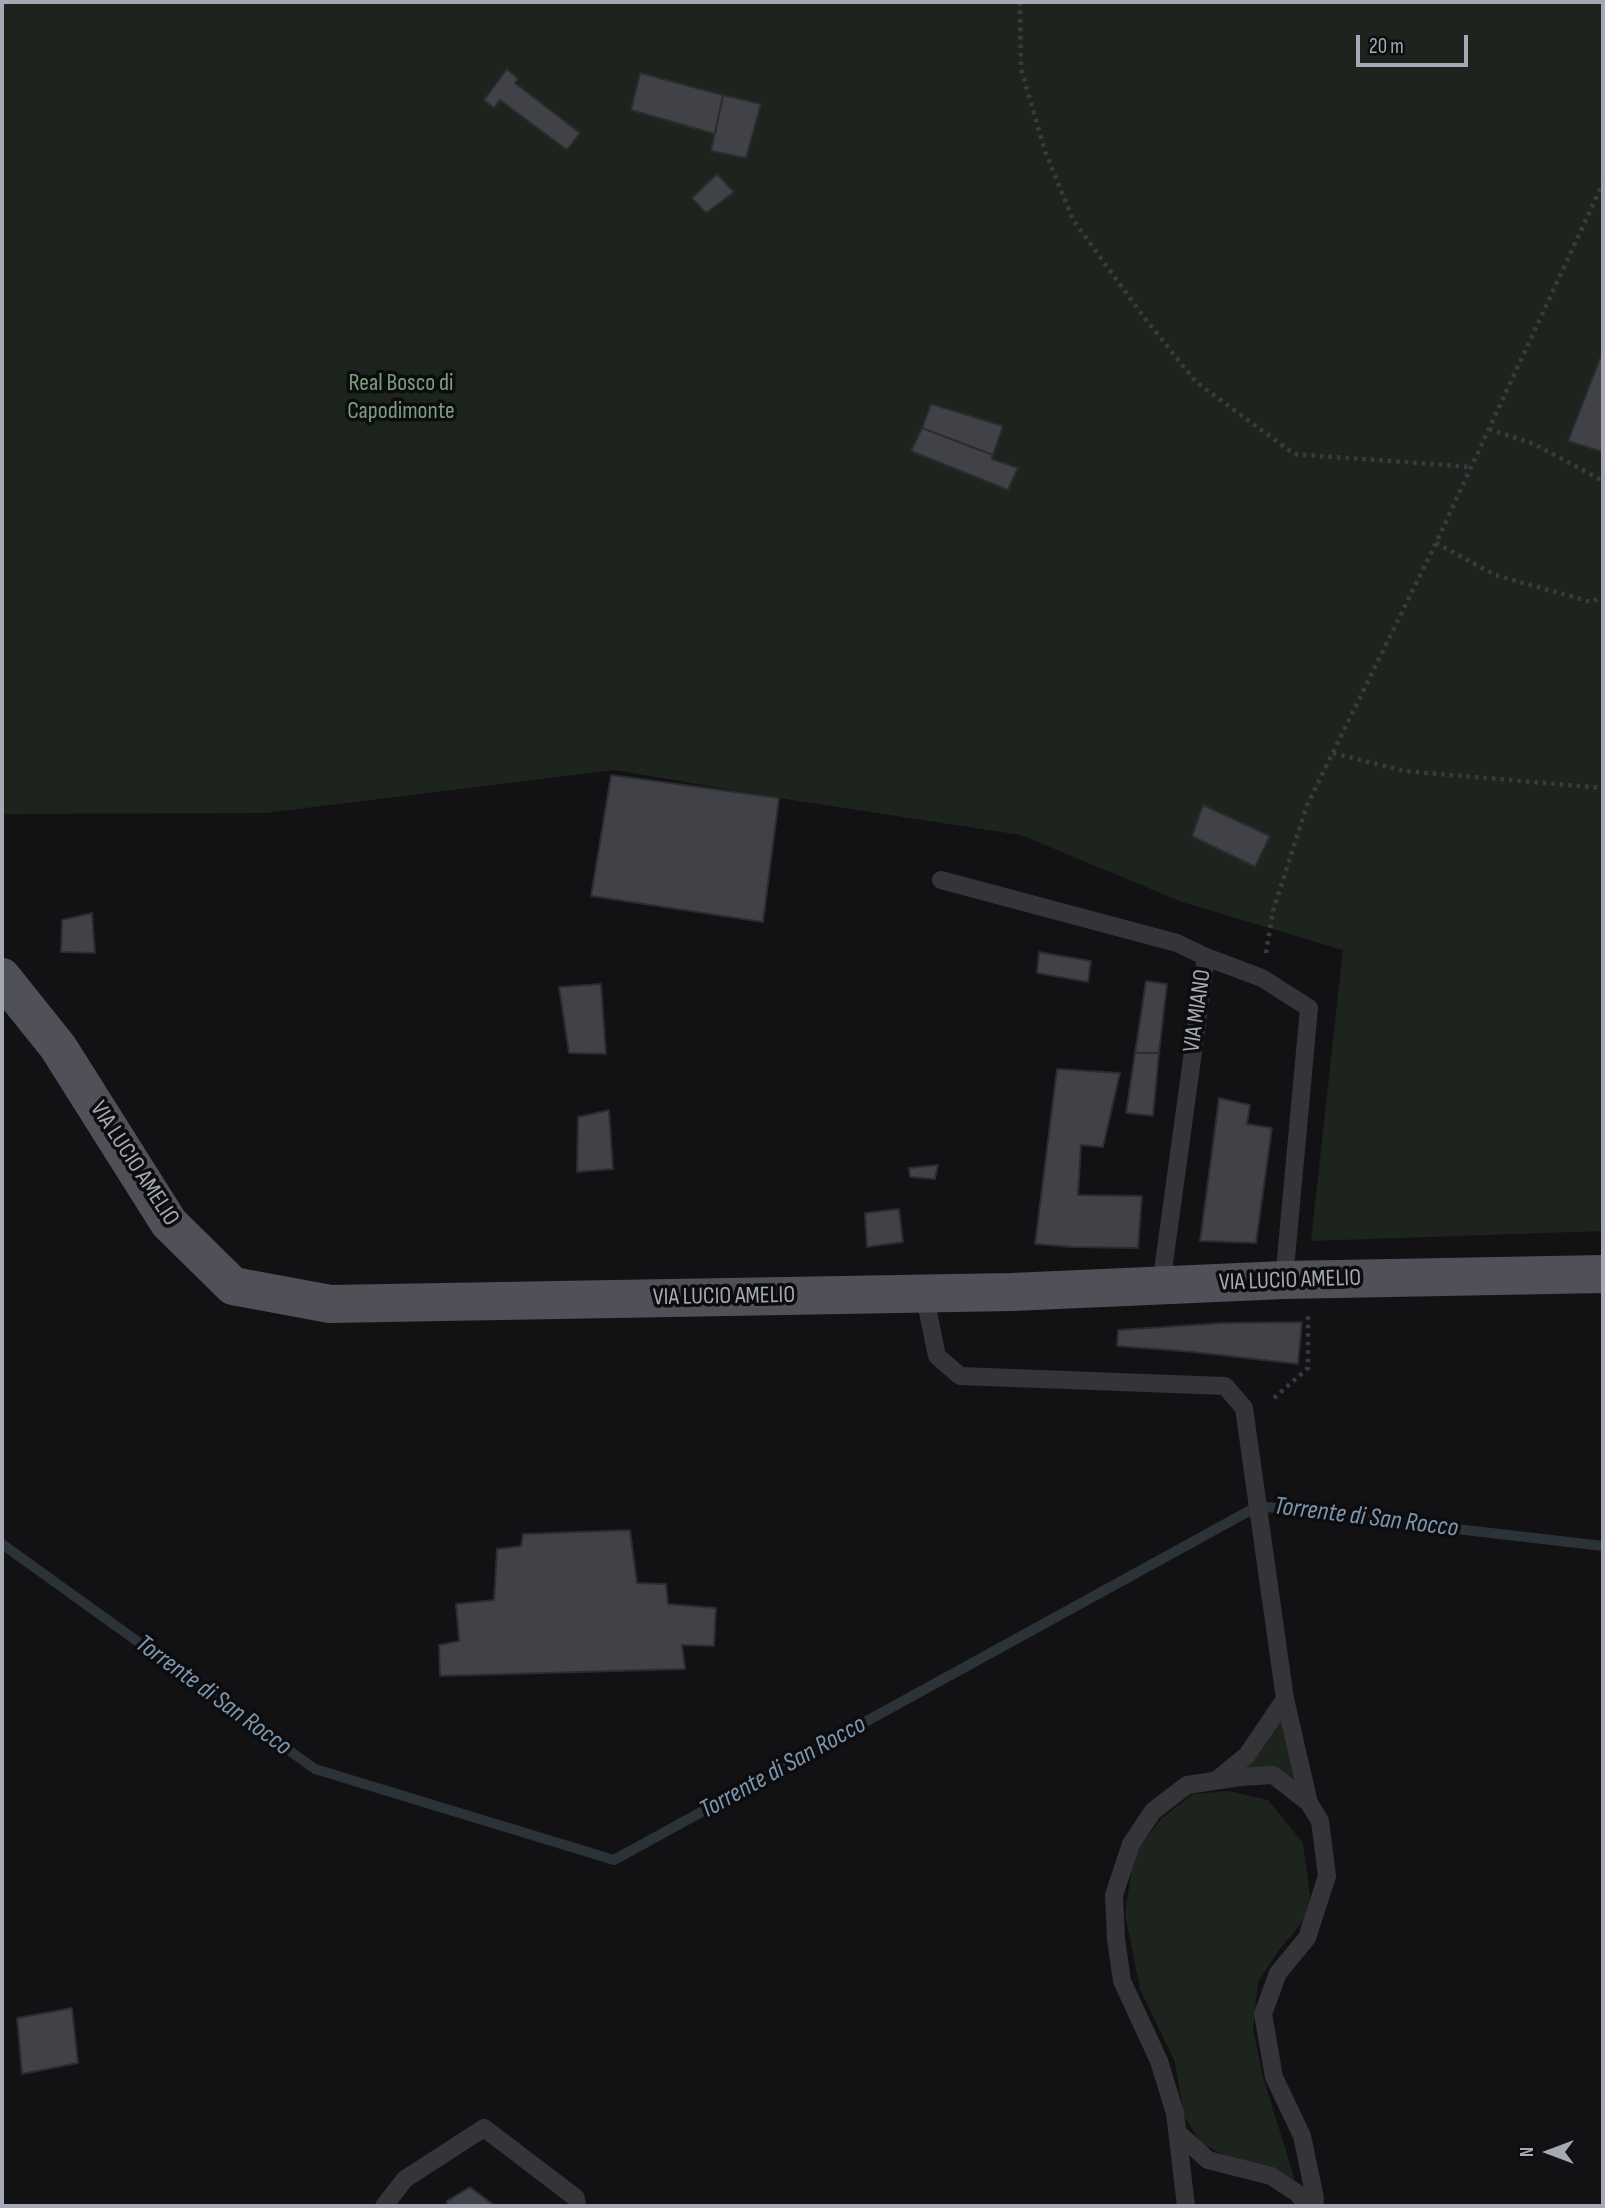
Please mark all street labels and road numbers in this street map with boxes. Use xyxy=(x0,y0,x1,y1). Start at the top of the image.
street label: VIA MIANO xyxy=(1178,968,1218,1054)
street label: VIA LUCIO AMELIO xyxy=(83,1097,185,1231)
street label: VIA LUCIO AMELIO xyxy=(1218,1264,1362,1298)
street label: VIA LUCIO AMELIO xyxy=(653,1281,795,1313)

